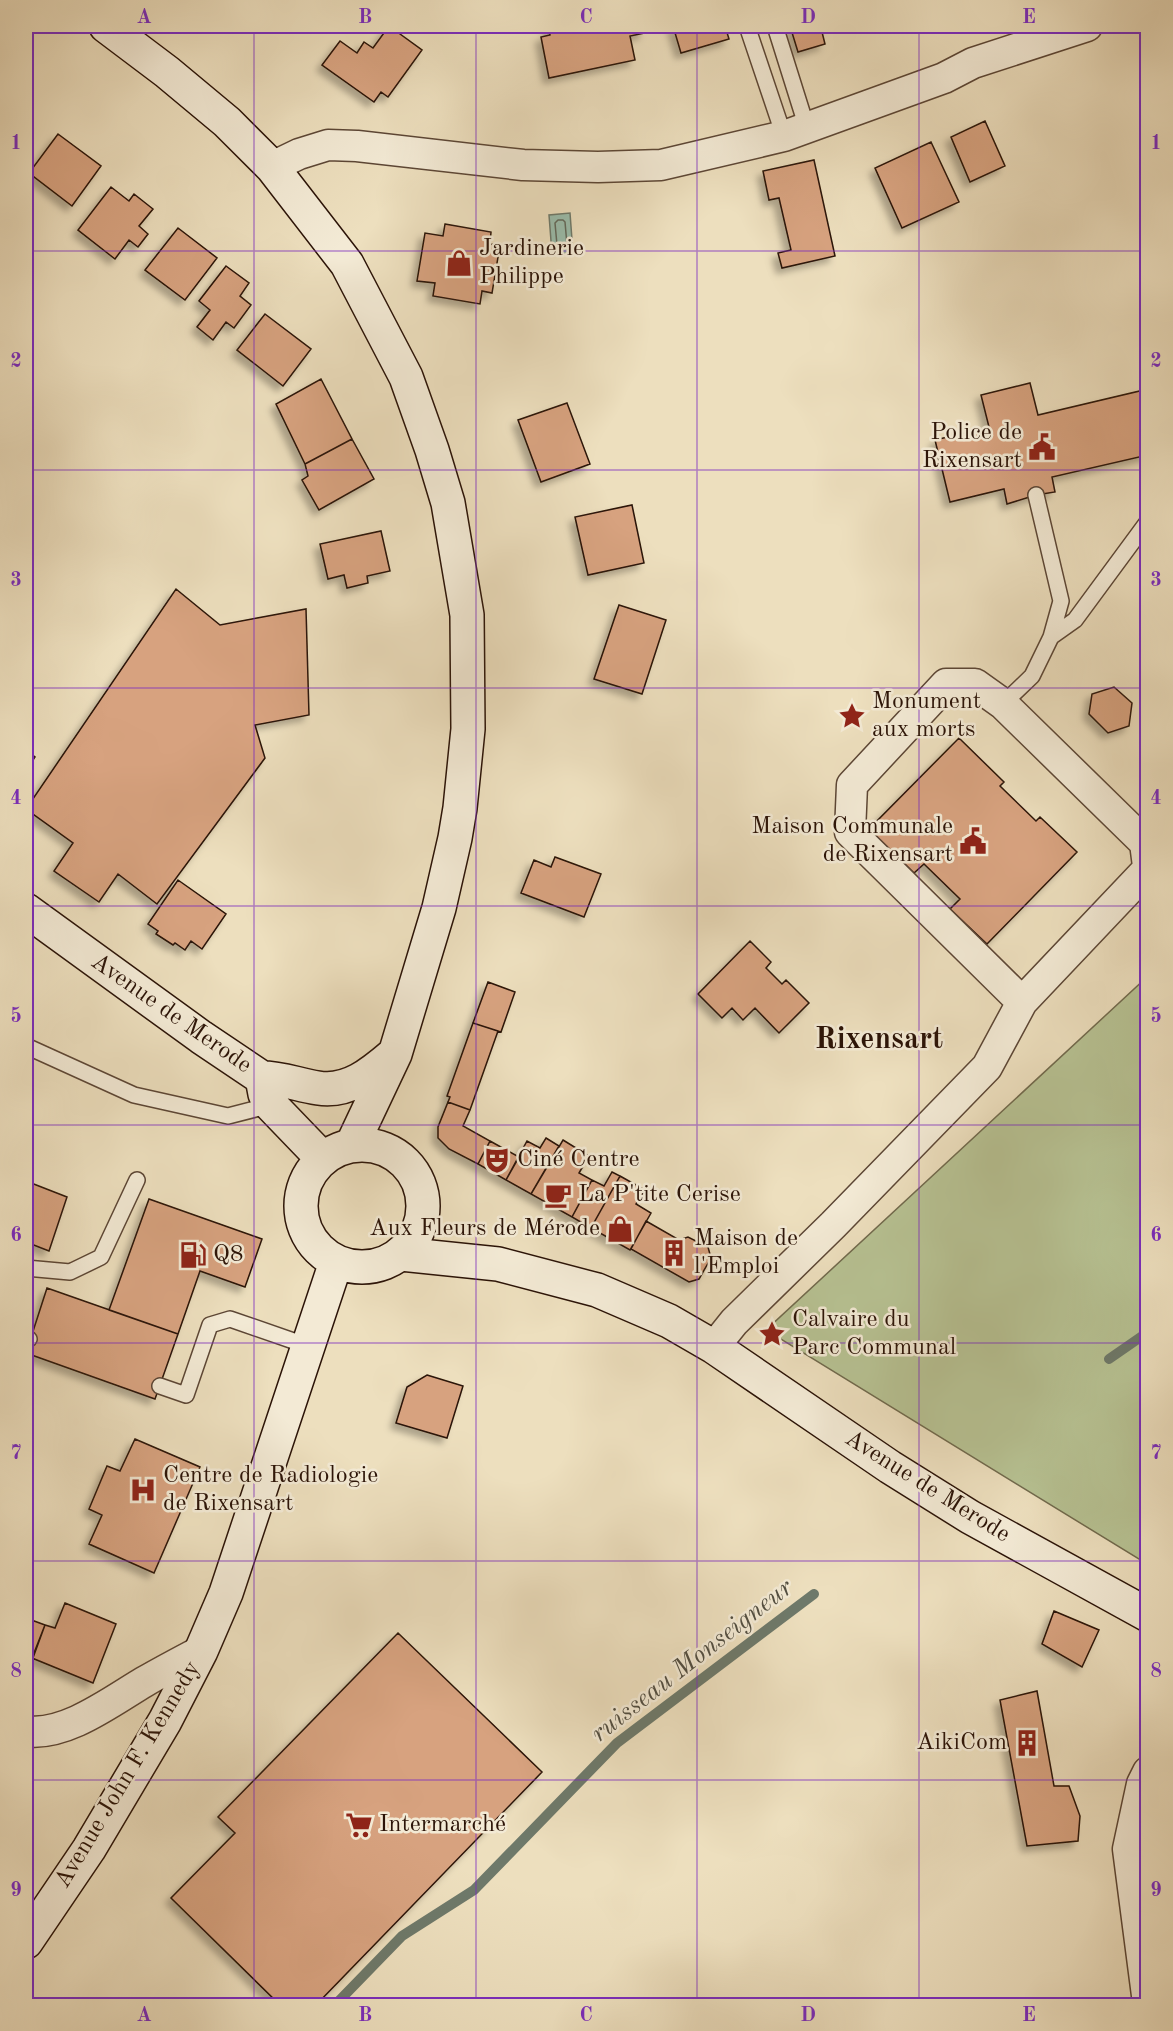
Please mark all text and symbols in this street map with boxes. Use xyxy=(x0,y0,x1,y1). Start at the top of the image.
text: A xyxy=(136,8,152,28)
text: B xyxy=(358,8,372,28)
text: C xyxy=(579,8,593,28)
text: D xyxy=(800,8,816,28)
text: E xyxy=(1022,8,1036,28)
text: 1 xyxy=(10,134,22,154)
text: 1 xyxy=(1150,134,1162,154)
place label: Jardinerie Philippe xyxy=(479,237,584,289)
shop icon: Jardinerie Philippe xyxy=(444,248,474,278)
text: 2 xyxy=(10,352,22,372)
text: 2 xyxy=(1150,352,1162,372)
place label: Police de Rixensart xyxy=(922,421,1022,473)
public building icon: Police de Rixensart xyxy=(1027,432,1057,462)
text: 3 xyxy=(10,571,22,591)
text: 3 xyxy=(1150,571,1162,591)
place label: Monument aux morts xyxy=(872,690,981,742)
place icon: Monument aux morts xyxy=(837,701,867,731)
text: 4 xyxy=(10,789,22,809)
text: 4 xyxy=(1150,789,1162,809)
place label: Maison Communale de Rixensart xyxy=(751,815,953,867)
public building icon: Maison Communale de Rixensart xyxy=(958,826,988,856)
street label: Avenue de Merode xyxy=(86,950,256,1078)
text: 5 xyxy=(10,1006,22,1027)
text: 5 xyxy=(1150,1006,1162,1027)
district label: Rixensart xyxy=(815,1025,943,1055)
theatre icon: Ciné Centre xyxy=(482,1145,512,1175)
place label: Ciné Centre xyxy=(517,1148,640,1172)
cafe icon: La P'tite Cerise xyxy=(543,1180,573,1210)
place label: La P'tite Cerise xyxy=(578,1183,741,1207)
shop icon: Aux Fleurs de Mérode xyxy=(605,1214,635,1244)
place label: Aux Fleurs de Mérode xyxy=(369,1217,600,1241)
text: 6 xyxy=(10,1226,22,1246)
text: 6 xyxy=(1150,1226,1162,1246)
place label: Maison de l'Emploi xyxy=(694,1227,798,1279)
building icon: Maison de l'Emploi xyxy=(659,1238,689,1268)
fuel station icon: Q8 xyxy=(178,1240,208,1270)
place label: Q8 xyxy=(213,1243,244,1267)
place label: Calvaire du Parc Communal xyxy=(792,1308,956,1360)
place icon: Calvaire du Parc Communal xyxy=(757,1319,787,1349)
street label: Avenue de Merode xyxy=(840,1427,1014,1547)
text: 7 xyxy=(10,1444,22,1464)
text: 7 xyxy=(1150,1444,1162,1464)
place label: Centre de Radiologie de Rixensart xyxy=(163,1464,378,1516)
hospital icon: Centre de Radiologie de Rixensart xyxy=(128,1475,158,1505)
water label: ruisseau Monseigneur xyxy=(586,1574,798,1748)
street label: Avenue John F. Kennedy xyxy=(51,1657,205,1893)
text: 8 xyxy=(10,1662,22,1682)
text: 8 xyxy=(1150,1662,1162,1682)
building icon: AikiCom xyxy=(1012,1728,1042,1758)
place label: AikiCom xyxy=(916,1731,1007,1755)
supermarket icon: Intermarché xyxy=(344,1810,374,1840)
place label: Intermarché xyxy=(379,1813,506,1837)
text: 9 xyxy=(10,1881,22,1901)
text: 9 xyxy=(1150,1881,1162,1901)
text: A xyxy=(136,2006,152,2026)
text: B xyxy=(358,2006,372,2026)
text: C xyxy=(579,2006,593,2026)
text: D xyxy=(800,2006,816,2026)
text: E xyxy=(1022,2006,1036,2026)

